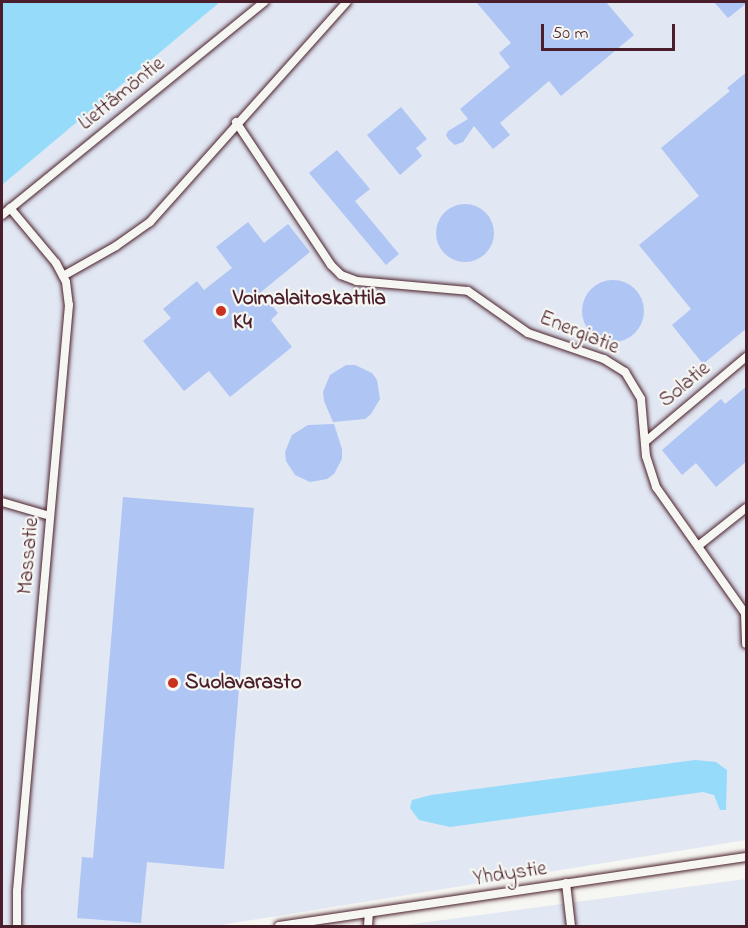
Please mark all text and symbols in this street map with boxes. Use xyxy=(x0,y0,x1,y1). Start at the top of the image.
scale bar xyxy=(544,12,678,50)
text: 50 m xyxy=(552,21,589,47)
street label: Liettämöntie xyxy=(74,52,170,136)
place label: Voimalaitoskattila K4 xyxy=(233,286,386,336)
marker: Voimalaitoskattila K4 xyxy=(214,304,228,318)
street label: Energiatie xyxy=(535,306,623,360)
street label: Solatie xyxy=(654,356,716,414)
street label: Massatie xyxy=(13,517,45,595)
place label: Suolavarasto xyxy=(185,670,302,696)
marker: Suolavarasto xyxy=(166,676,180,690)
street label: Yhdystie xyxy=(472,856,548,892)

